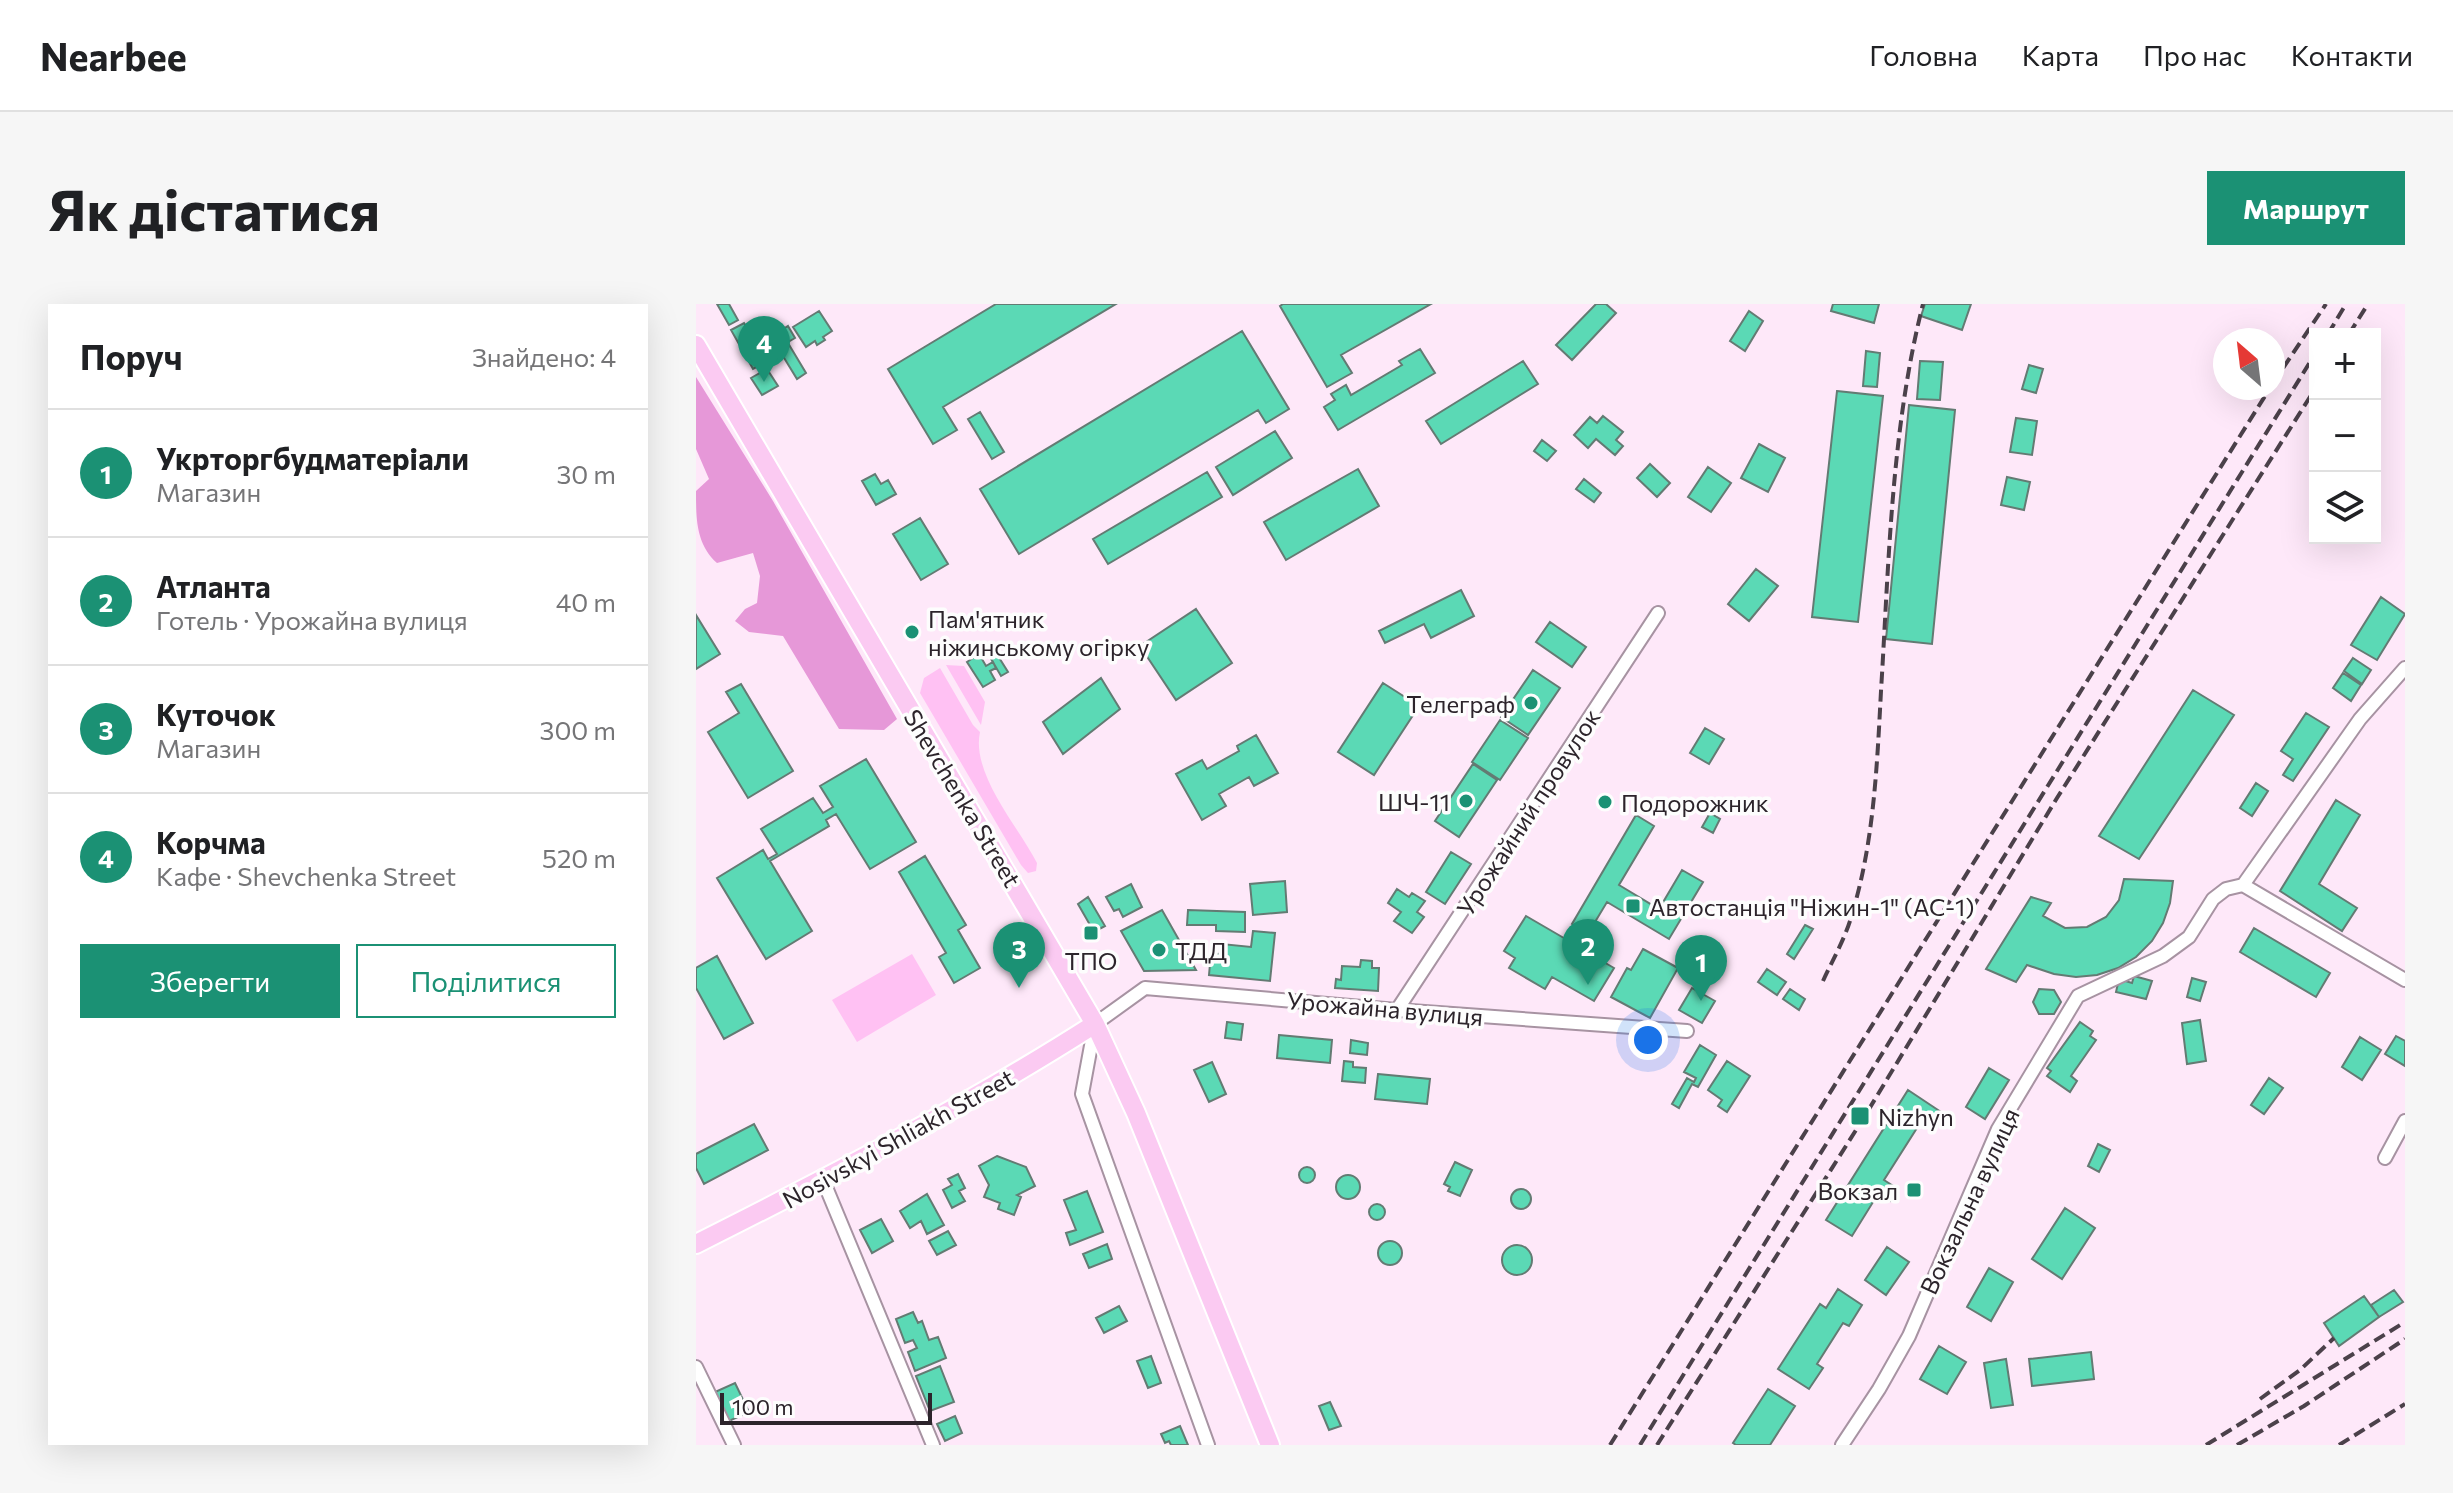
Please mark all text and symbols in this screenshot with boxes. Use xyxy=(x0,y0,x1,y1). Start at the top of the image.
text: Nearbee xyxy=(40,32,187,79)
text: Головна xyxy=(1869,38,1978,72)
text: Карта xyxy=(2022,38,2099,72)
text: Про нас xyxy=(2143,38,2247,72)
text: Контакти xyxy=(2291,38,2413,72)
button: Маршрут xyxy=(2207,171,2405,245)
text: Як дістатися xyxy=(48,174,380,243)
pin: 4 xyxy=(738,316,790,382)
north arrow xyxy=(2213,328,2285,400)
map controls xyxy=(2309,328,2381,544)
button: + xyxy=(2309,328,2381,400)
text: Поруч xyxy=(80,335,183,377)
text: Знайдено: 4 xyxy=(472,341,616,372)
button: − xyxy=(2309,400,2381,472)
text: Укрторгбудматеріали xyxy=(156,439,469,476)
text: 1 xyxy=(100,458,112,489)
text: 30 m xyxy=(557,458,616,489)
button: layers xyxy=(2309,472,2381,544)
text: Магазин xyxy=(156,476,261,507)
text: Атланта xyxy=(156,567,271,604)
text: 2 xyxy=(99,586,113,617)
text: 40 m xyxy=(556,586,616,617)
text: Готель · Урожайна вулиця xyxy=(156,604,468,635)
place label: Пам'ятник ніжинському огірку xyxy=(928,604,1149,661)
marker: Пам'ятник ніжинському огірку xyxy=(903,623,921,641)
place label: Телеграф xyxy=(1406,689,1515,718)
marker: Телеграф xyxy=(1522,694,1540,712)
text: Куточок xyxy=(156,695,276,732)
street label: Урожайний провулок xyxy=(1450,703,1606,921)
street label: Shevchenka Street xyxy=(899,704,1028,892)
text: 3 xyxy=(98,714,114,745)
text: 300 m xyxy=(540,714,616,745)
text: Магазин xyxy=(156,732,261,763)
place label: ШЧ-11 xyxy=(1378,787,1450,816)
place label: Подорожник xyxy=(1621,788,1769,817)
marker: ШЧ-11 xyxy=(1457,792,1475,810)
marker: Подорожник xyxy=(1596,793,1614,811)
text: Корчма xyxy=(156,823,266,860)
text: 4 xyxy=(98,842,114,873)
text: 520 m xyxy=(542,842,616,873)
text: Кафе · Shevchenka Street xyxy=(156,860,456,891)
place label: Автостанція "Ніжин-1" (АС-1) xyxy=(1649,892,1975,921)
marker: Автостанція "Ніжин-1" (АС-1) xyxy=(1624,897,1642,915)
pin: 2 xyxy=(1562,919,1614,985)
pin: 3 xyxy=(993,922,1045,988)
marker: ТПО xyxy=(1082,924,1100,942)
pin: 1 xyxy=(1675,935,1727,1001)
place label: ТДД xyxy=(1175,936,1227,965)
marker: ТДД xyxy=(1150,941,1168,959)
button: Зберегти xyxy=(80,944,340,1018)
button: Поділитися xyxy=(356,944,616,1018)
place label: ТПО xyxy=(1065,946,1117,975)
street label: Урожайна вулиця xyxy=(1286,985,1484,1031)
your location xyxy=(1628,1020,1668,1060)
street label: Nosivskyi Shliakh Street xyxy=(777,1062,1019,1214)
place label: Nizhyn xyxy=(1878,1102,1954,1131)
street label: Вокзальна вулиця xyxy=(1913,1103,2025,1299)
marker: Nizhyn xyxy=(1849,1105,1871,1127)
place label: Вокзал xyxy=(1817,1176,1898,1205)
marker: Вокзал xyxy=(1905,1181,1923,1199)
scale bar xyxy=(720,1389,932,1425)
text: 100 m xyxy=(732,1393,794,1420)

